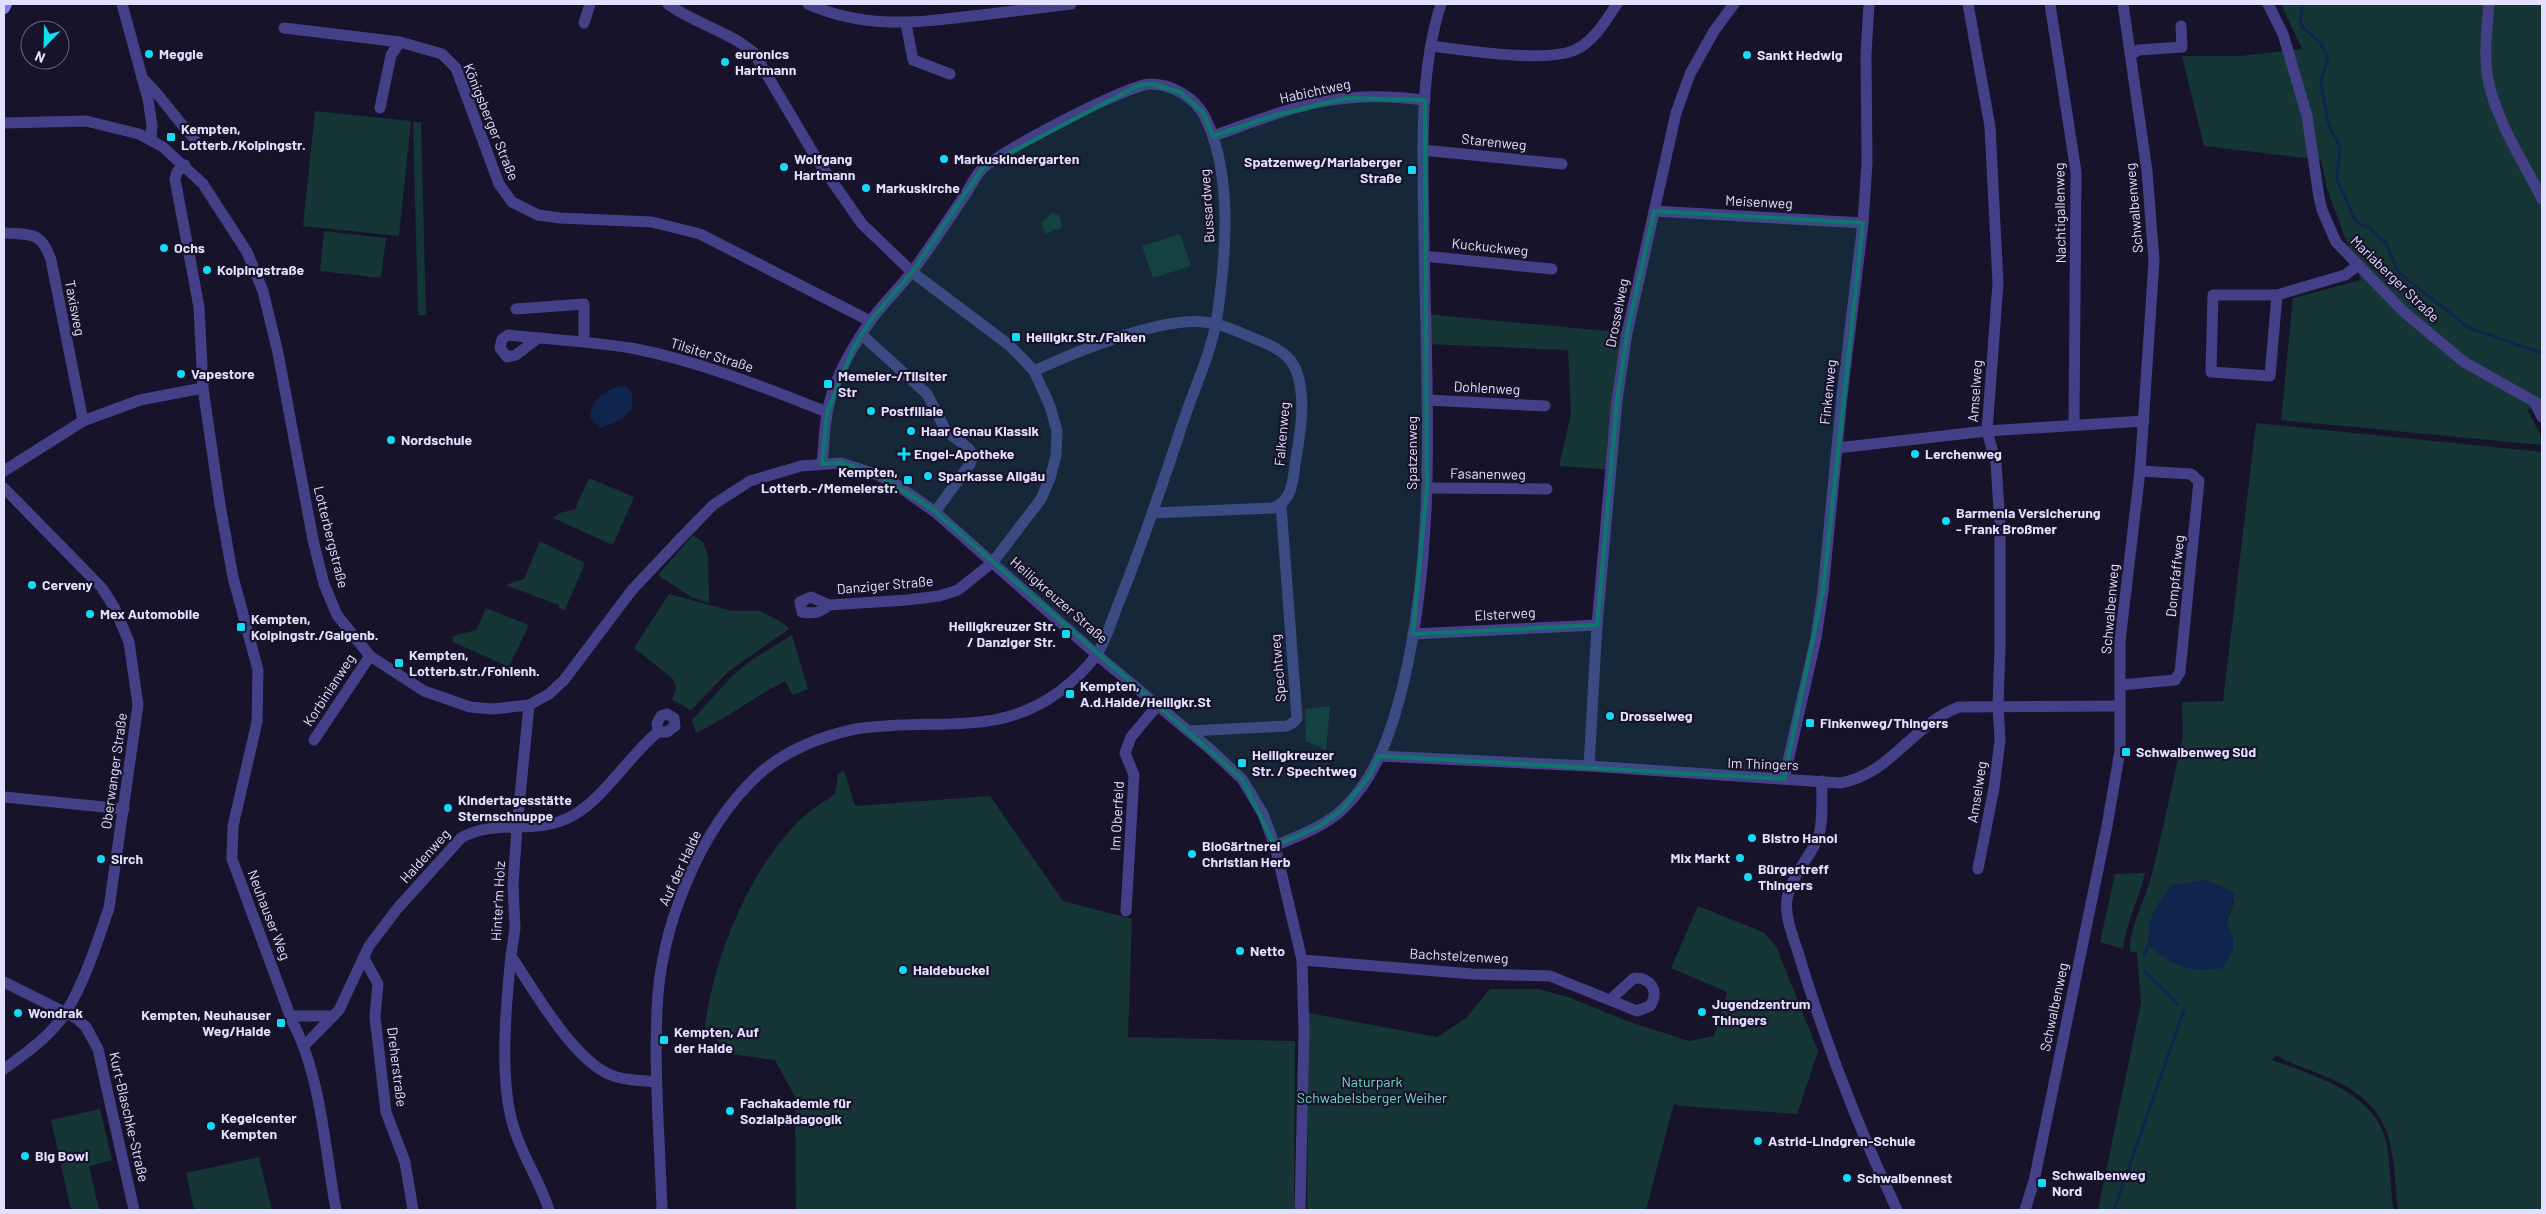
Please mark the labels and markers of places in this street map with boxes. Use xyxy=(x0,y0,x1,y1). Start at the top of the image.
place label: Meggle xyxy=(159,45,204,62)
place label: euronics Hartmann xyxy=(735,45,796,78)
place label: Sankt Hedwig xyxy=(1757,46,1843,63)
marker: Meggle xyxy=(143,48,155,60)
marker: Sankt Hedwig xyxy=(1741,49,1753,61)
marker: euronics Hartmann xyxy=(719,56,731,68)
place label: Kempten, Lotterb./Kolpingstr. xyxy=(181,120,306,153)
marker: Kempten, Lotterb./Kolpingstr. xyxy=(165,131,177,143)
place label: Wolfgang Hartmann xyxy=(794,150,855,183)
place label: Markuskindergarten xyxy=(954,150,1079,167)
marker: Markuskindergarten xyxy=(938,153,950,165)
place label: Spatzenweg/Mariaberger Straße xyxy=(1244,153,1403,186)
marker: Wolfgang Hartmann xyxy=(778,161,790,173)
marker: Spatzenweg/Mariaberger Straße xyxy=(1406,164,1418,176)
place label: Markuskirche xyxy=(876,179,960,196)
marker: Markuskirche xyxy=(860,182,872,194)
place label: Ochs xyxy=(174,239,205,256)
marker: Ochs xyxy=(158,242,170,254)
place label: Kolpingstraße xyxy=(217,261,304,278)
marker: Kolpingstraße xyxy=(201,264,213,276)
place label: Heiligkr.Str./Falken xyxy=(1026,328,1146,345)
marker: Heiligkr.Str./Falken xyxy=(1010,331,1022,343)
place label: Vapestore xyxy=(191,365,255,382)
place label: Memeler-/Tilsiter Str xyxy=(838,367,948,400)
marker: Vapestore xyxy=(175,368,187,380)
marker: Memeler-/Tilsiter Str xyxy=(822,378,834,390)
place label: Postfiliale xyxy=(881,402,944,419)
marker: Postfiliale xyxy=(865,405,877,417)
place label: Haar Genau Klassik xyxy=(921,422,1040,439)
marker: Haar Genau Klassik xyxy=(905,425,917,437)
place label: Nordschule xyxy=(401,431,472,448)
marker: Nordschule xyxy=(385,434,397,446)
place label: Engel-Apotheke xyxy=(914,445,1015,462)
place label: Lerchenweg xyxy=(1925,445,2002,462)
marker: Engel-Apotheke xyxy=(898,448,910,460)
marker: Lerchenweg xyxy=(1909,448,1921,460)
place label: Kempten, Lotterb.-/Memelerstr. xyxy=(761,463,898,496)
place label: Sparkasse Allgäu xyxy=(938,467,1045,484)
marker: Sparkasse Allgäu xyxy=(922,470,934,482)
marker: Kempten, Lotterb.-/Memelerstr. xyxy=(902,474,914,486)
place label: Barmenia Versicherung - Frank Broßmer xyxy=(1956,504,2101,537)
marker: Barmenia Versicherung - Frank Broßmer xyxy=(1940,515,1952,527)
place label: Cerveny xyxy=(42,576,93,593)
marker: Cerveny xyxy=(26,579,38,591)
place label: Mex Automobile xyxy=(100,605,200,622)
marker: Mex Automobile xyxy=(84,608,96,620)
place label: Kempten, Kolpingstr./Galgenb. xyxy=(251,610,379,643)
place label: Heiligkreuzer Str. / Danziger Str. xyxy=(949,617,1056,650)
marker: Kempten, Kolpingstr./Galgenb. xyxy=(235,621,247,633)
marker: Heiligkreuzer Str. / Danziger Str. xyxy=(1060,628,1072,640)
place label: Kempten, Lotterb.str./Fohlenh. xyxy=(409,646,540,679)
marker: Kempten, Lotterb.str./Fohlenh. xyxy=(393,657,405,669)
place label: Kempten, A.d.Halde/Heiligkr.St xyxy=(1080,677,1211,710)
marker: Kempten, A.d.Halde/Heiligkr.St xyxy=(1064,688,1076,700)
place label: Drosselweg xyxy=(1620,707,1693,724)
marker: Drosselweg xyxy=(1604,710,1616,722)
place label: Finkenweg/Thingers xyxy=(1820,714,1948,731)
marker: Finkenweg/Thingers xyxy=(1804,717,1816,729)
place label: Schwalbenweg Süd xyxy=(2136,743,2256,760)
place label: Heiligkreuzer Str. / Spechtweg xyxy=(1252,746,1357,779)
marker: Schwalbenweg Süd xyxy=(2120,746,2132,758)
marker: Heiligkreuzer Str. / Spechtweg xyxy=(1236,757,1248,769)
place label: Kindertagesstätte Sternschnuppe xyxy=(458,791,572,824)
marker: Kindertagesstätte Sternschnuppe xyxy=(442,802,454,814)
place label: Bistro Hanoi xyxy=(1762,829,1838,846)
marker: Bistro Hanoi xyxy=(1746,832,1758,844)
place label: BioGärtnerei Christian Herb xyxy=(1202,837,1291,870)
marker: BioGärtnerei Christian Herb xyxy=(1186,848,1198,860)
place label: Mix Markt xyxy=(1671,849,1730,866)
place label: Sirch xyxy=(111,850,143,867)
marker: Mix Markt xyxy=(1734,852,1746,864)
marker: Sirch xyxy=(95,853,107,865)
place label: Bürgertreff Thingers xyxy=(1758,860,1829,893)
marker: Bürgertreff Thingers xyxy=(1742,871,1754,883)
place label: Netto xyxy=(1250,942,1285,959)
marker: Netto xyxy=(1234,945,1246,957)
place label: Haldebuckel xyxy=(913,961,989,978)
marker: Haldebuckel xyxy=(897,964,909,976)
place label: Jugendzentrum Thingers xyxy=(1712,995,1811,1028)
place label: Wondrak xyxy=(28,1004,83,1021)
place label: Kempten, Neuhauser Weg/Halde xyxy=(141,1006,272,1039)
marker: Jugendzentrum Thingers xyxy=(1696,1006,1708,1018)
marker: Wondrak xyxy=(12,1007,24,1019)
marker: Kempten, Neuhauser Weg/Halde xyxy=(275,1017,287,1029)
place label: Kempten, Auf der Halde xyxy=(674,1023,759,1056)
marker: Kempten, Auf der Halde xyxy=(658,1034,670,1046)
place label: Fachakademie für Sozialpädagogik xyxy=(740,1094,852,1127)
marker: Fachakademie für Sozialpädagogik xyxy=(724,1105,736,1117)
place label: Kegelcenter Kempten xyxy=(221,1109,297,1142)
marker: Kegelcenter Kempten xyxy=(205,1120,217,1132)
place label: Astrid-Lindgren-Schule xyxy=(1768,1132,1916,1149)
marker: Astrid-Lindgren-Schule xyxy=(1752,1135,1764,1147)
place label: Big Bowl xyxy=(35,1147,88,1164)
marker: Big Bowl xyxy=(19,1150,31,1162)
place label: Schwalbenweg Nord xyxy=(2052,1166,2146,1199)
place label: Schwalbennest xyxy=(1857,1169,1952,1186)
marker: Schwalbennest xyxy=(1841,1172,1853,1184)
marker: Schwalbenweg Nord xyxy=(2036,1177,2048,1189)

